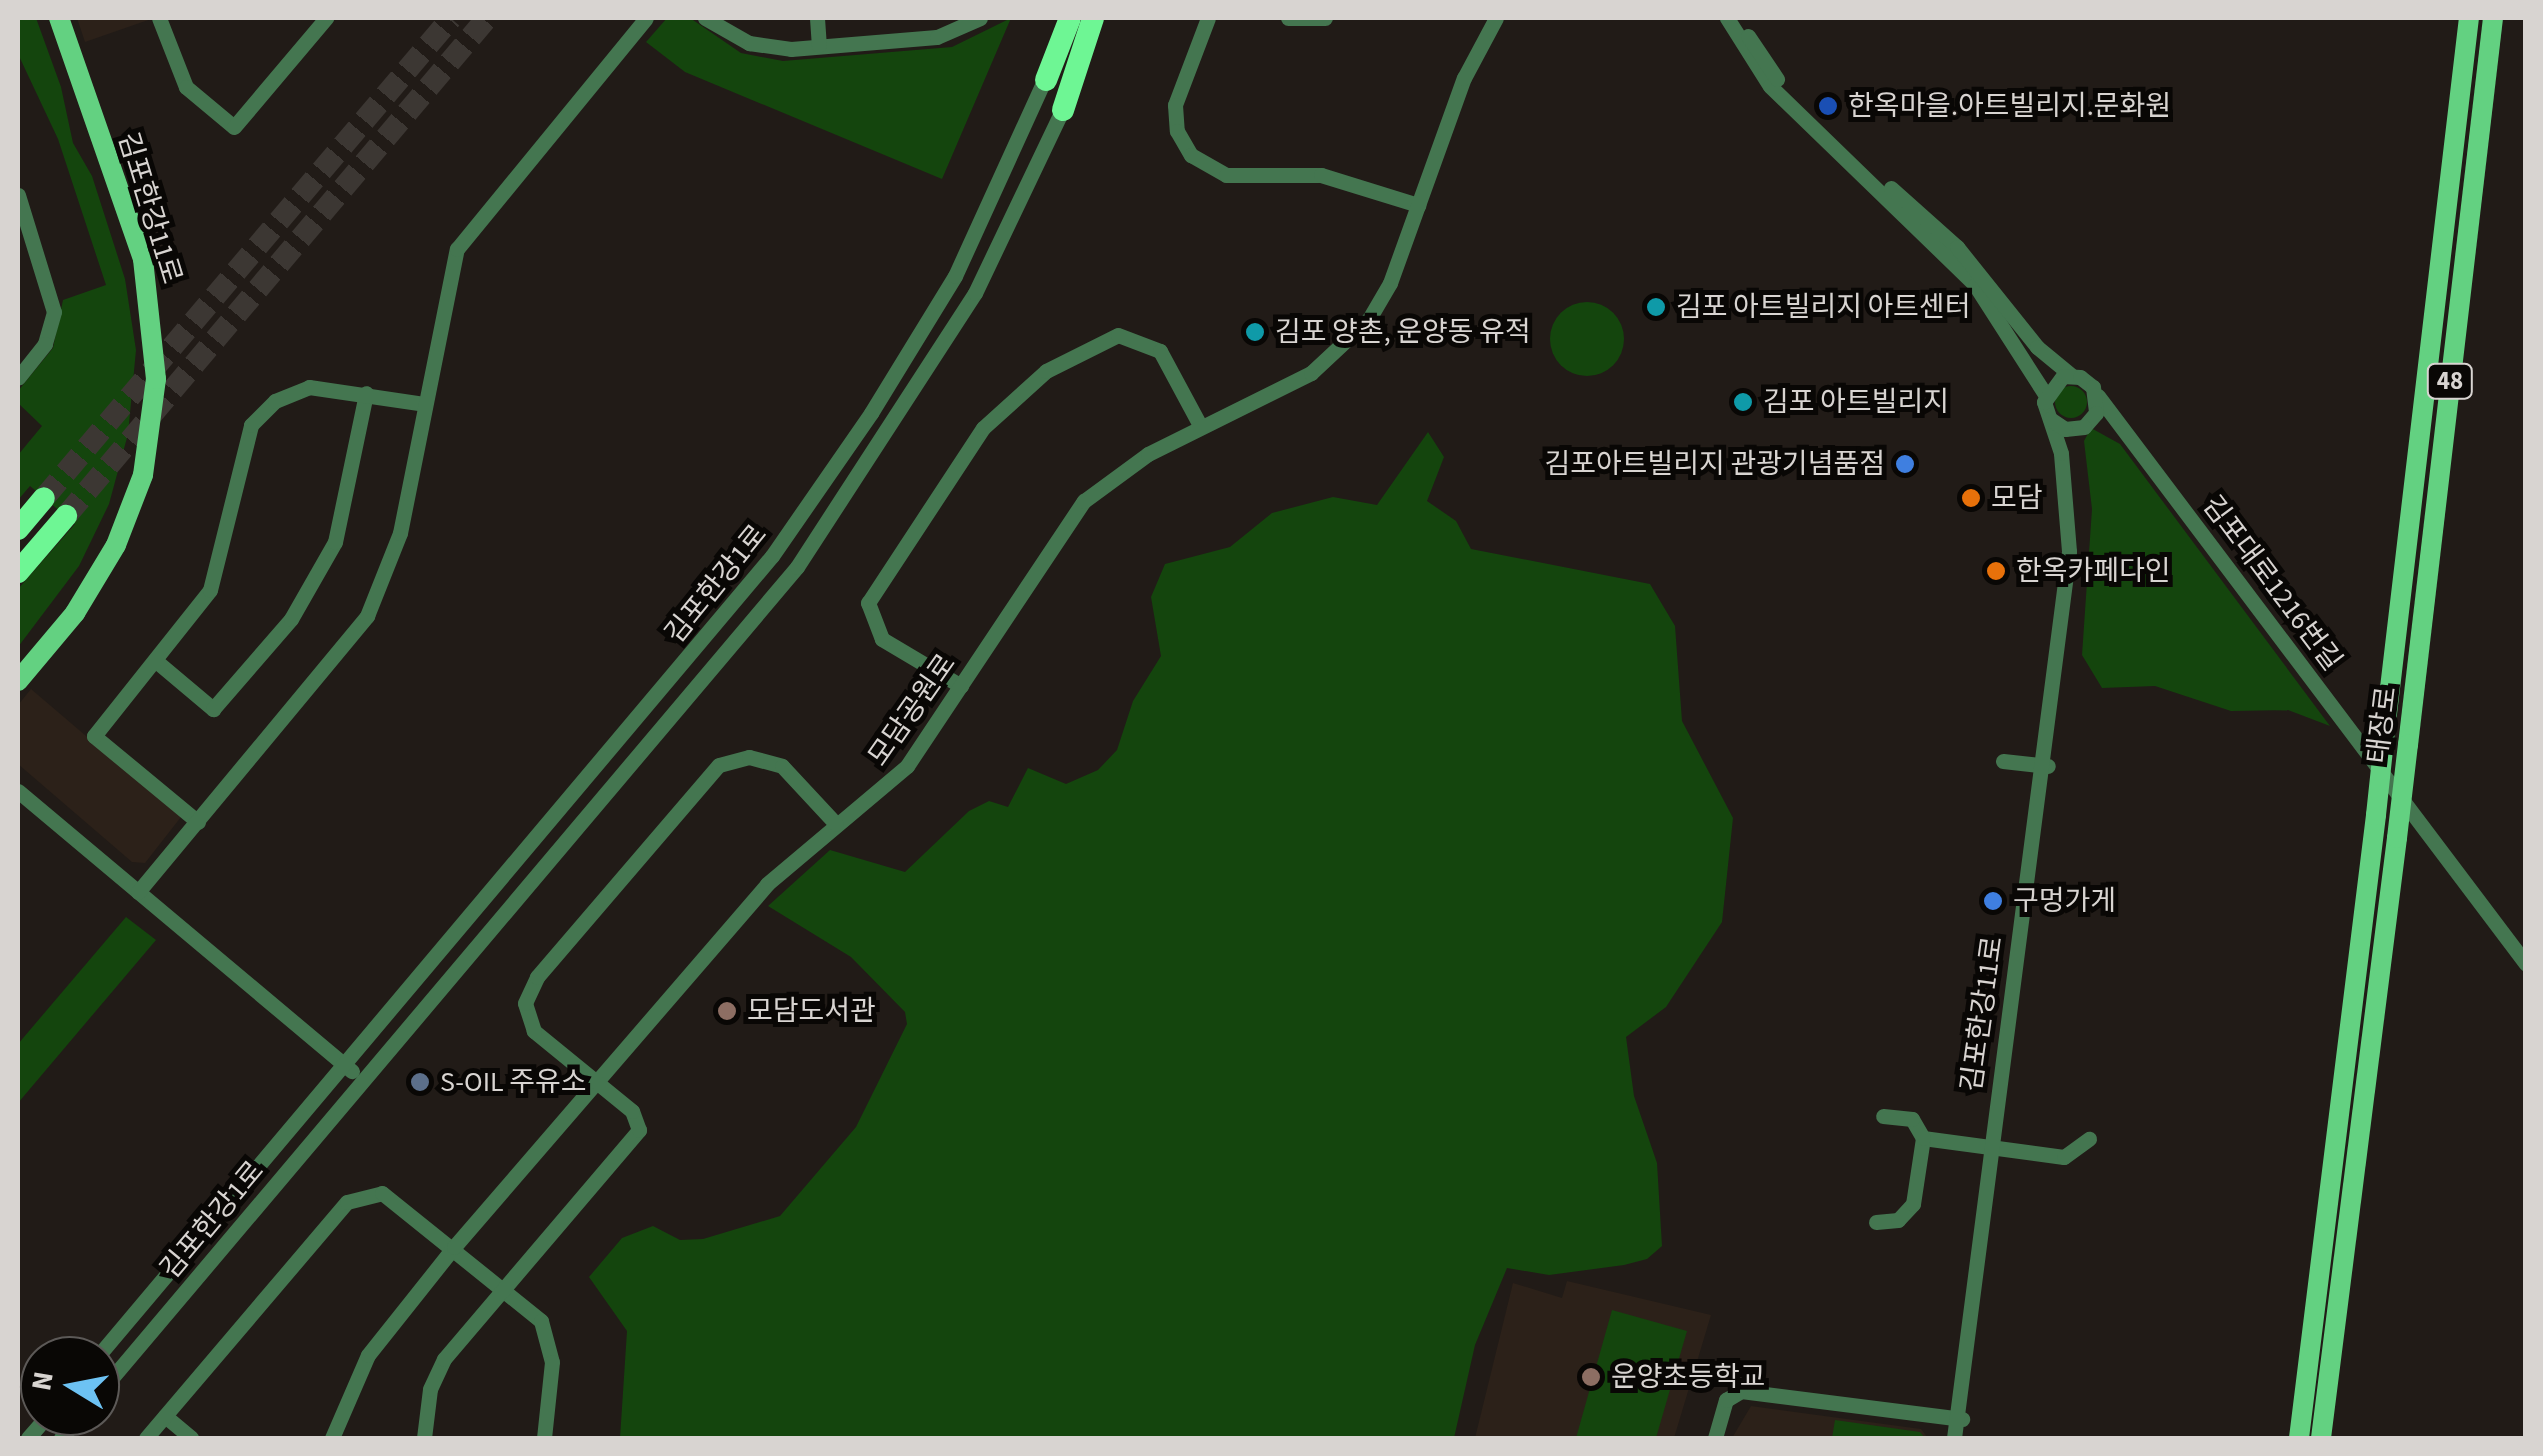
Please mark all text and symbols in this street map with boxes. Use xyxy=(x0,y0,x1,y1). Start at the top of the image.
place label: 한옥마을.아트빌리지.문화원 xyxy=(1848,89,2171,123)
marker: 한옥마을.아트빌리지.문화원 xyxy=(1817,95,1839,117)
street label: 김포한강11로 xyxy=(111,128,189,288)
place label: 김포 아트빌리지 아트센터 xyxy=(1676,290,1971,324)
marker: 김포 아트빌리지 아트센터 xyxy=(1645,296,1667,318)
place label: 김포 양촌, 운양동 유적 xyxy=(1275,315,1531,349)
marker: 김포 양촌, 운양동 유적 xyxy=(1244,321,1266,343)
road number: 48 xyxy=(2425,361,2475,401)
place label: 김포 아트빌리지 xyxy=(1763,385,1949,419)
marker: 김포 아트빌리지 xyxy=(1732,391,1754,413)
place label: 김포아트빌리지 관광기념품점 xyxy=(1545,447,1885,481)
marker: 김포아트빌리지 관광기념품점 xyxy=(1894,453,1916,475)
place label: 모담 xyxy=(1991,481,2043,515)
marker: 모담 xyxy=(1960,487,1982,509)
street label: 김포대로1216번길 xyxy=(2195,489,2349,677)
street label: 김포한강1로 xyxy=(658,518,774,650)
place label: 한옥카페다인 xyxy=(2016,554,2171,588)
marker: 한옥카페다인 xyxy=(1985,560,2007,582)
street label: 모담공원로 xyxy=(861,648,963,772)
street label: 태장로 xyxy=(2361,685,2403,765)
place label: 구멍가게 xyxy=(2013,884,2116,918)
marker: 구멍가게 xyxy=(1982,890,2004,912)
street label: 김포한강11로 xyxy=(1954,934,2010,1094)
place label: 모담도서관 xyxy=(747,994,876,1028)
marker: 모담도서관 xyxy=(716,1000,738,1022)
place label: S-OIL 주유소 xyxy=(440,1065,586,1099)
marker: S-OIL 주유소 xyxy=(409,1071,431,1093)
street label: 김포한강1로 xyxy=(153,1155,271,1285)
north arrow xyxy=(20,1336,120,1436)
place label: 운양초등학교 xyxy=(1611,1360,1766,1394)
marker: 운양초등학교 xyxy=(1580,1366,1602,1388)
text: N xyxy=(21,1368,64,1394)

